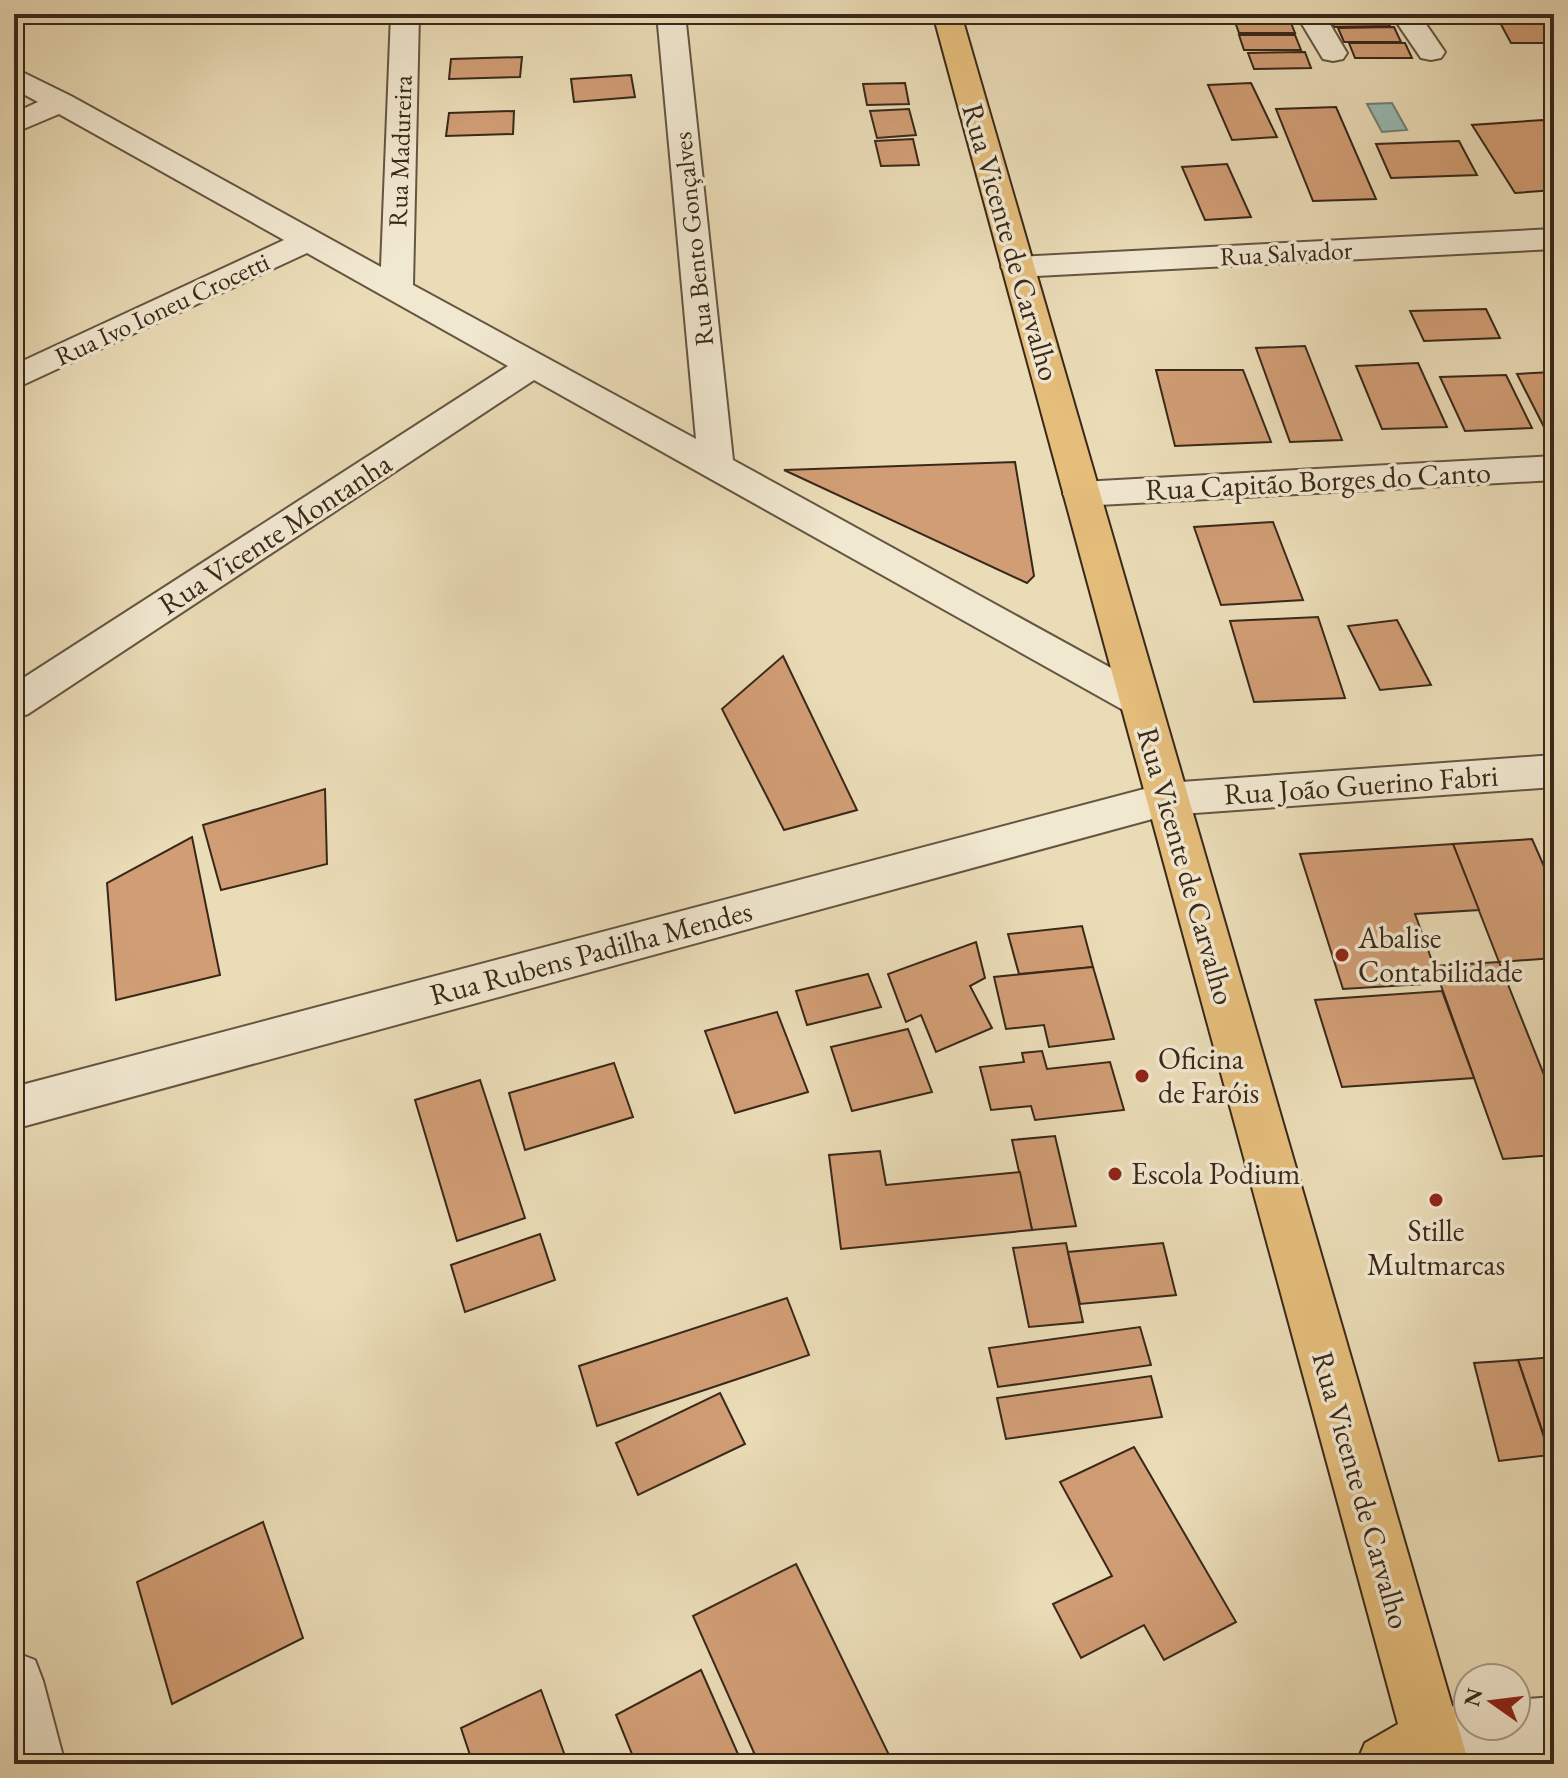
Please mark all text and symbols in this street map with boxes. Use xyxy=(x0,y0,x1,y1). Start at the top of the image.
street label: Rua Madureira xyxy=(380,74,420,228)
street label: Rua Vicente de Carvalho xyxy=(953,99,1070,385)
street label: Rua Bento Gonçalves xyxy=(665,130,721,348)
street label: Rua Salvador xyxy=(1219,233,1353,273)
street label: Rua Ivo Ioneu Crocetti xyxy=(49,244,275,374)
street label: Rua Vicente Montanha xyxy=(151,444,399,623)
street label: Rua Capitão Borges do Canto xyxy=(1144,452,1492,509)
street label: Rua Vicente de Carvalho xyxy=(1128,723,1245,1009)
street label: Rua João Guerino Fabri xyxy=(1222,755,1500,814)
street label: Rua Rubens Padilha Mendes xyxy=(426,891,756,1014)
place label: Abalise Contabilidade xyxy=(1357,918,1523,991)
marker: Abalise Contabilidade xyxy=(1333,946,1351,964)
place label: Oficina de Faróis xyxy=(1158,1039,1259,1112)
marker: Oficina de Faróis xyxy=(1133,1067,1151,1085)
place label: Escola Podium xyxy=(1131,1154,1300,1193)
marker: Escola Podium xyxy=(1106,1165,1124,1183)
marker: Stille Multmarcas xyxy=(1427,1191,1445,1209)
place label: Stille Multmarcas xyxy=(1367,1211,1505,1284)
street label: Rua Vicente de Carvalho xyxy=(1303,1347,1420,1633)
north arrow xyxy=(1452,1662,1532,1742)
text: N xyxy=(1457,1685,1489,1709)

